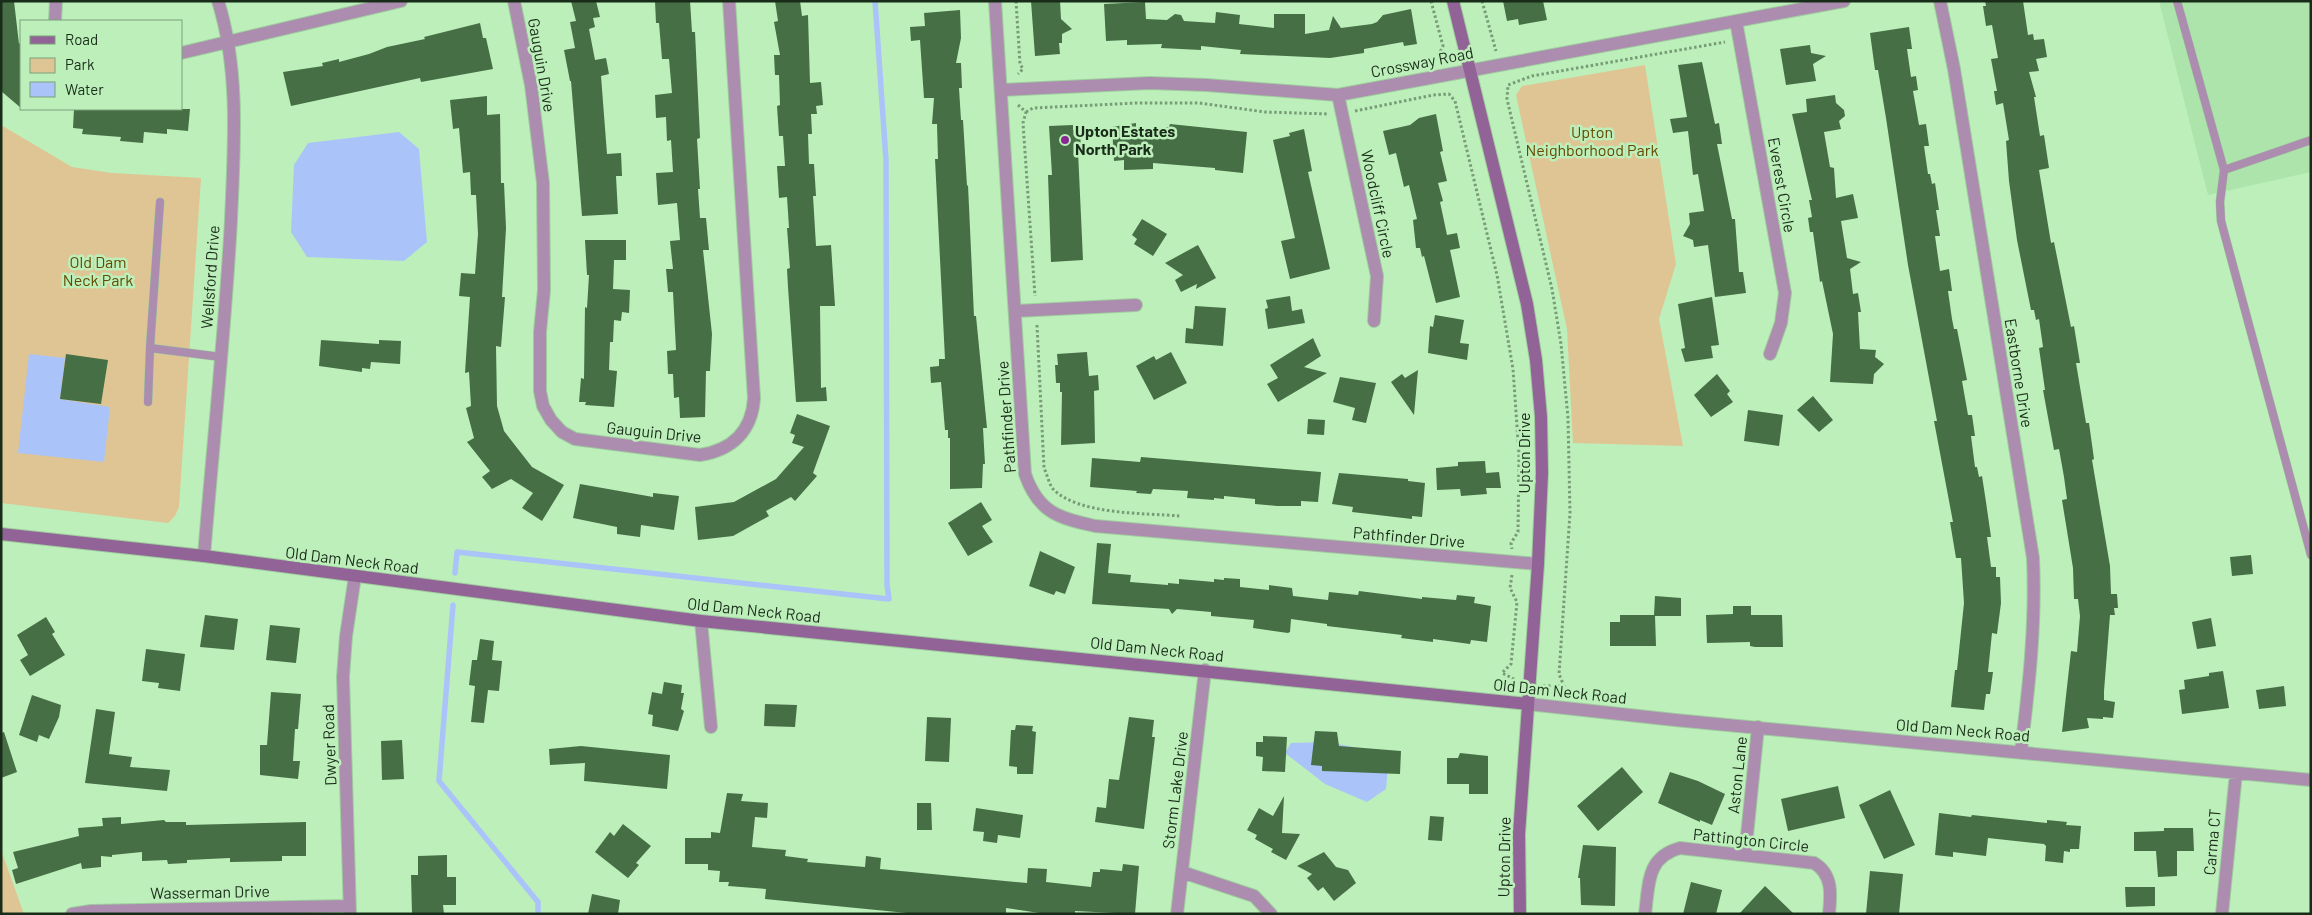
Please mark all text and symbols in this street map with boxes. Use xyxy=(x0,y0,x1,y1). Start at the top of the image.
street label: Gauguin Drive xyxy=(525,16,560,113)
legend xyxy=(20,20,182,110)
text: Road xyxy=(65,30,98,48)
street label: Crossway Road xyxy=(1369,42,1475,81)
text: Park xyxy=(65,55,95,73)
text: Water xyxy=(65,80,104,98)
place label: Upton Estates North Park xyxy=(1075,121,1175,158)
park label: Upton Neighborhood Park xyxy=(1525,122,1659,159)
marker: Upton Estates North Park xyxy=(1059,134,1071,146)
street label: Everest Circle xyxy=(1765,136,1800,234)
street label: Woodcliff Circle xyxy=(1358,148,1399,260)
street label: Wellsford Drive xyxy=(196,225,223,329)
park label: Old Dam Neck Park xyxy=(63,252,133,289)
street label: Eastborne Drive xyxy=(2001,317,2038,429)
street label: Pathfinder Drive xyxy=(992,360,1019,474)
street label: Upton Drive xyxy=(1514,413,1533,493)
street label: Gauguin Drive xyxy=(606,417,702,446)
street label: Pathfinder Drive xyxy=(1352,522,1466,551)
street label: Old Dam Neck Road xyxy=(284,542,420,577)
street label: Old Dam Neck Road xyxy=(686,593,822,626)
street label: Old Dam Neck Road xyxy=(1089,632,1225,665)
street label: Old Dam Neck Road xyxy=(1492,674,1628,707)
street label: Dwyer Road xyxy=(318,704,339,786)
street label: Old Dam Neck Road xyxy=(1895,714,2031,745)
street label: Storm Lake Drive xyxy=(1158,730,1191,850)
street label: Aston Lane xyxy=(1723,735,1750,815)
street label: Carma CT xyxy=(2199,808,2224,876)
street label: Upton Drive xyxy=(1493,816,1514,898)
street label: Pattington Circle xyxy=(1692,824,1810,855)
street label: Wasserman Drive xyxy=(150,881,270,902)

